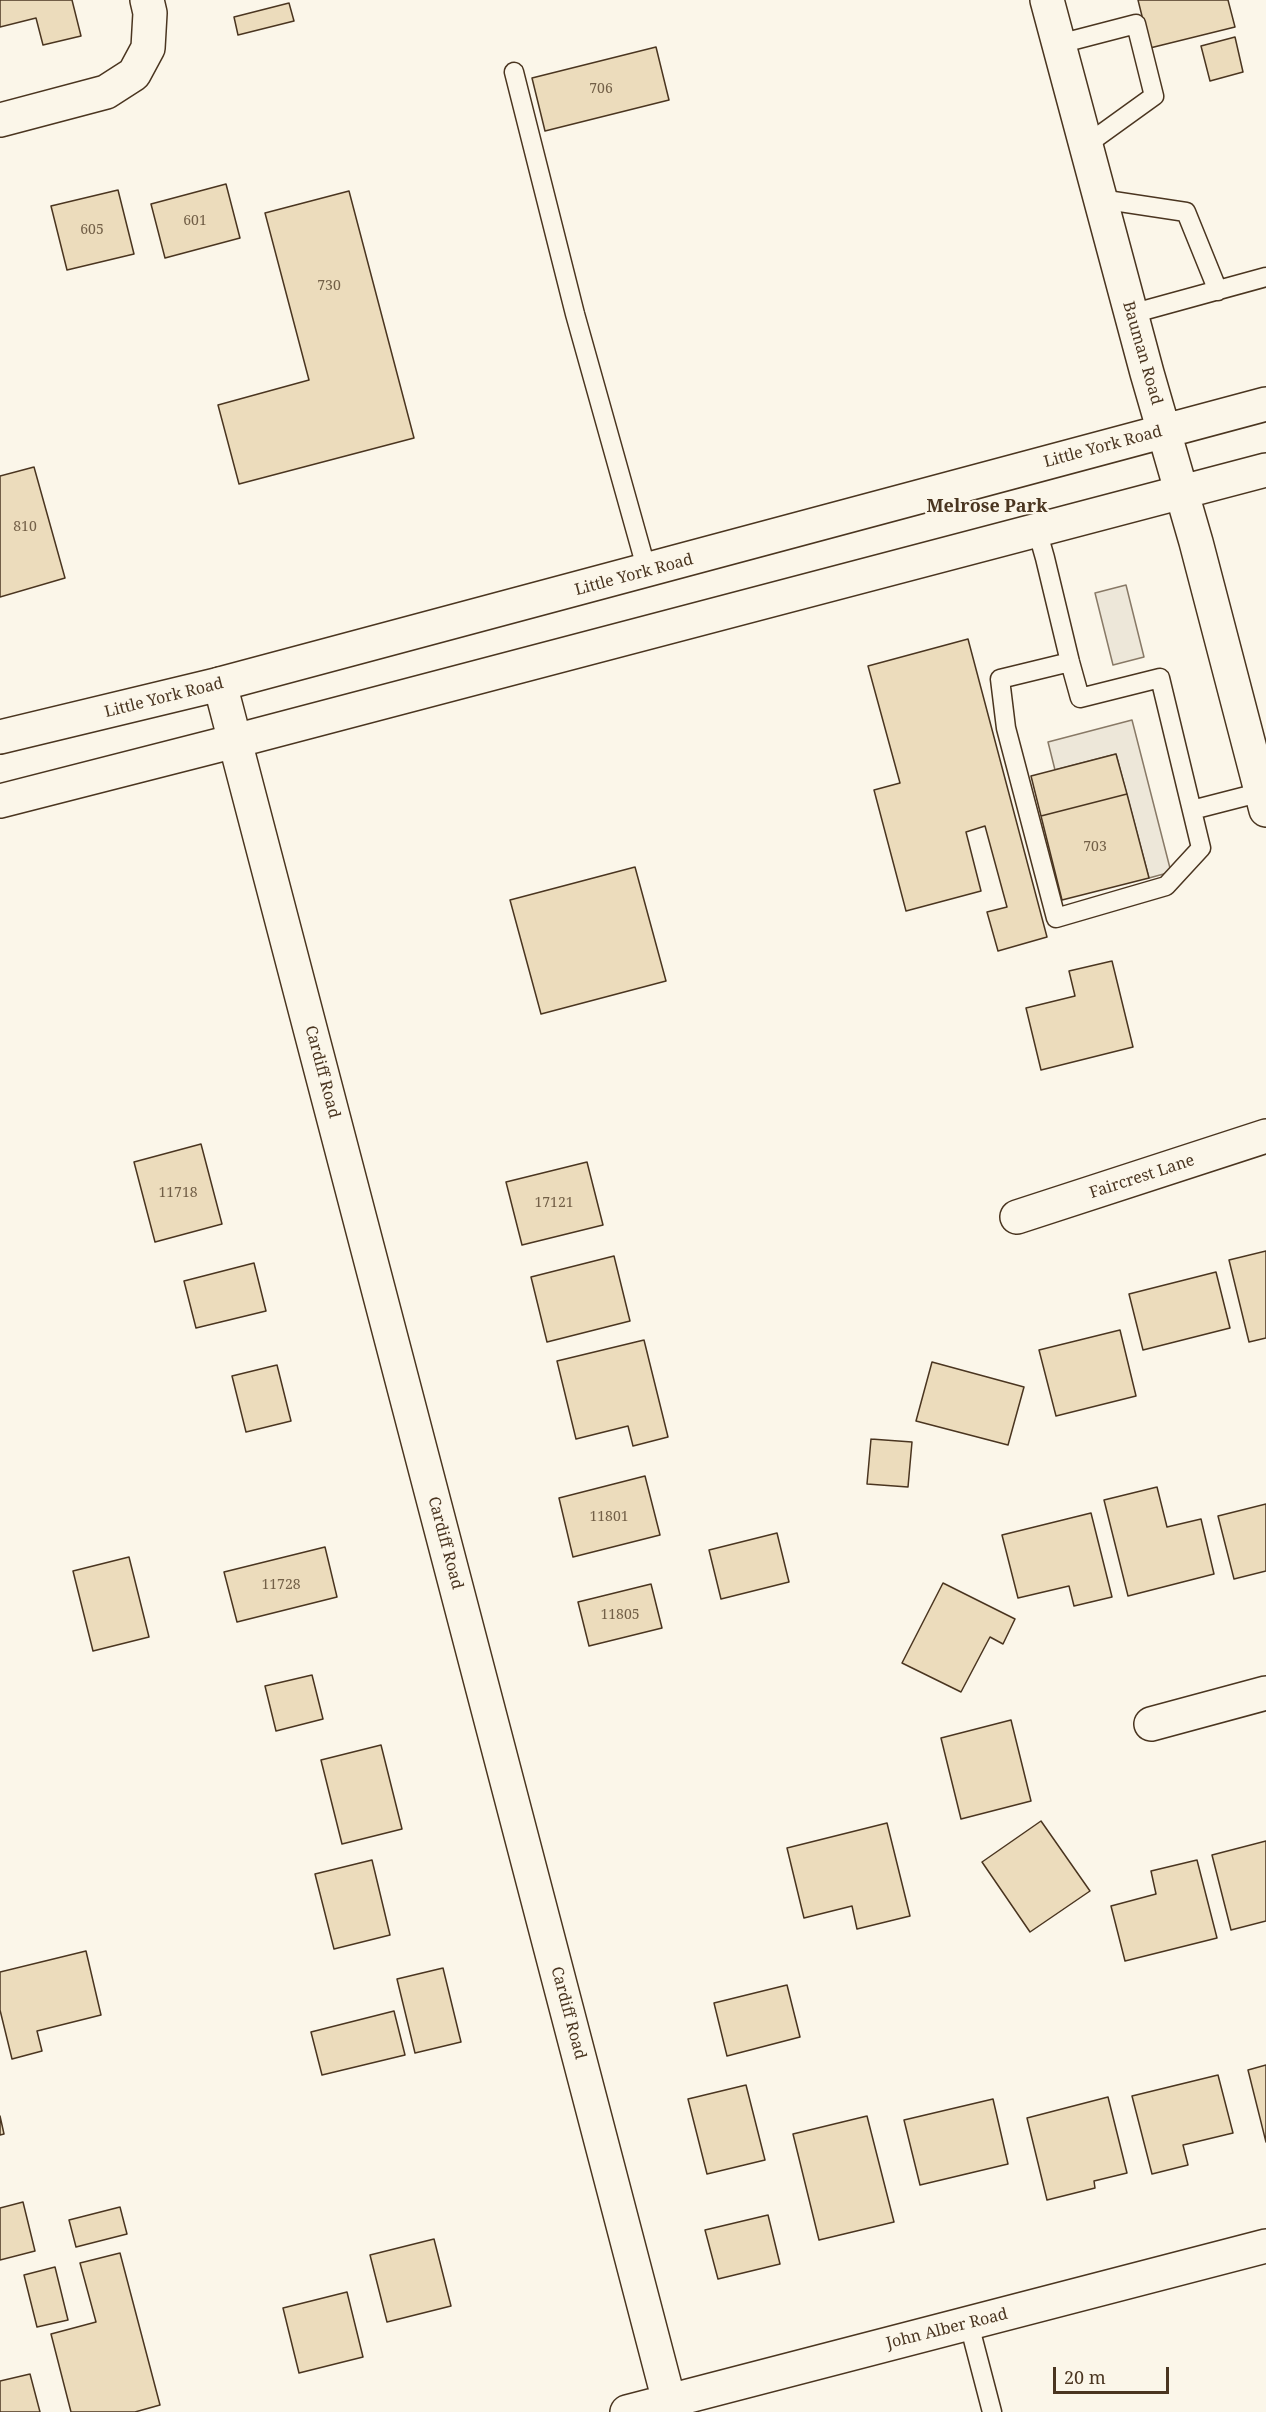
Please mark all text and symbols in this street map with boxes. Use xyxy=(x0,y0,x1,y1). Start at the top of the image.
house number: 706 xyxy=(589,81,613,97)
house number: 601 xyxy=(183,213,207,229)
house number: 605 xyxy=(80,222,104,238)
house number: 730 xyxy=(317,278,341,294)
street label: Bauman Road xyxy=(1118,299,1166,407)
street label: Little York Road xyxy=(1042,422,1164,472)
district label: Melrose Park xyxy=(926,496,1048,518)
house number: 810 xyxy=(13,519,37,535)
street label: Little York Road xyxy=(573,550,695,600)
street label: Little York Road xyxy=(103,674,225,722)
house number: 703 xyxy=(1083,839,1107,855)
street label: Cardiff Road xyxy=(300,1023,344,1121)
street label: Faircrest Lane xyxy=(1087,1151,1197,1203)
house number: 11718 xyxy=(158,1185,198,1201)
house number: 17121 xyxy=(534,1195,574,1211)
street label: Cardiff Road xyxy=(423,1494,467,1592)
house number: 11801 xyxy=(589,1509,629,1525)
house number: 11728 xyxy=(261,1577,301,1593)
house number: 11805 xyxy=(600,1607,640,1623)
street label: Cardiff Road xyxy=(546,1964,590,2062)
street label: John Alber Road xyxy=(884,2305,1010,2353)
scale bar xyxy=(1056,2355,1172,2393)
text: 20 m xyxy=(1064,2365,1106,2389)

